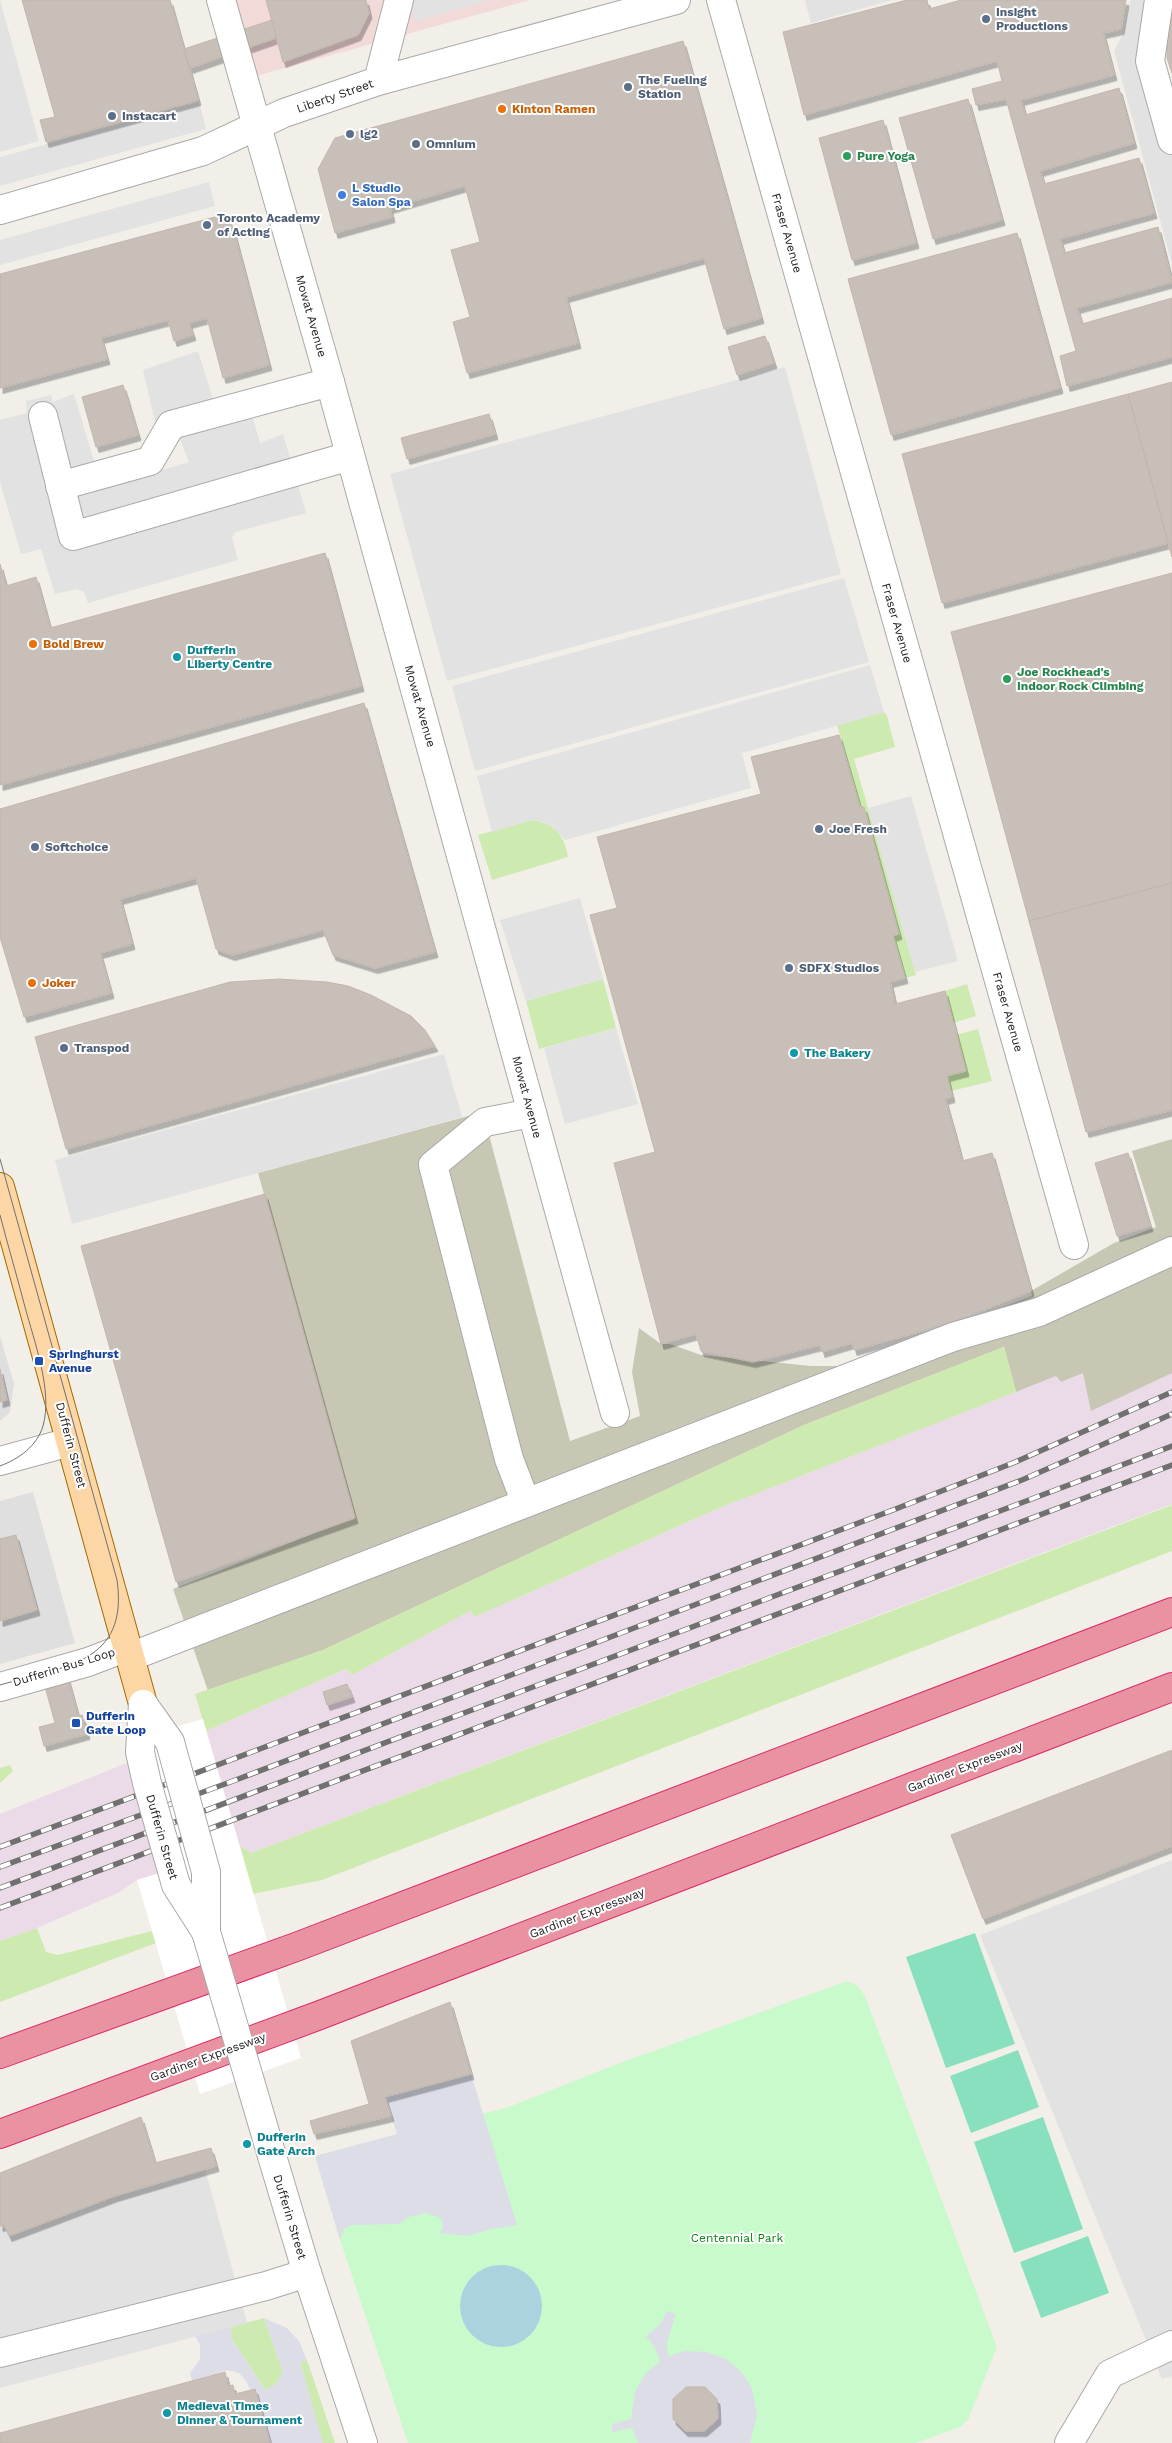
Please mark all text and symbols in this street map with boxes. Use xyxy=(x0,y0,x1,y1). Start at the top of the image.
place label: Insight Productions xyxy=(996,5,1068,33)
marker: Insight Productions xyxy=(980,13,992,25)
place label: The Fueling Station xyxy=(638,73,707,101)
street label: Liberty Street xyxy=(295,76,375,116)
marker: The Fueling Station xyxy=(622,81,634,93)
place label: Kinton Ramen xyxy=(512,102,595,116)
marker: Kinton Ramen xyxy=(496,103,508,115)
place label: Instacart xyxy=(122,109,177,123)
marker: Instacart xyxy=(106,110,118,122)
place label: lg2 xyxy=(360,127,378,141)
marker: lg2 xyxy=(344,128,356,140)
place label: Omnium xyxy=(426,137,476,151)
marker: Omnium xyxy=(410,138,422,150)
place label: Pure Yoga xyxy=(857,149,915,163)
marker: Pure Yoga xyxy=(841,150,853,162)
place label: L Studio Salon Spa xyxy=(352,181,411,209)
marker: L Studio Salon Spa xyxy=(336,189,348,201)
street label: Fraser Avenue xyxy=(769,192,805,275)
place label: Toronto Academy of Acting xyxy=(217,211,320,239)
marker: Toronto Academy of Acting xyxy=(201,219,213,231)
street label: Mowat Avenue xyxy=(293,273,329,359)
street label: Fraser Avenue xyxy=(879,582,915,665)
place label: Bold Brew xyxy=(43,637,104,651)
marker: Bold Brew xyxy=(27,638,39,650)
place label: Dufferin Liberty Centre xyxy=(187,643,272,671)
marker: Dufferin Liberty Centre xyxy=(171,651,183,663)
street label: Mowat Avenue xyxy=(402,663,438,749)
place label: Joe Rockhead's Indoor Rock Climbing xyxy=(1017,665,1144,693)
marker: Joe Rockhead's Indoor Rock Climbing xyxy=(1001,673,1013,685)
place label: Joe Fresh xyxy=(829,822,887,836)
marker: Joe Fresh xyxy=(813,823,825,835)
place label: Softchoice xyxy=(45,840,108,854)
marker: Softchoice xyxy=(29,841,41,853)
place label: SDFX Studios xyxy=(799,961,880,975)
marker: SDFX Studios xyxy=(783,962,795,974)
street label: Fraser Avenue xyxy=(990,971,1026,1054)
place label: Joker xyxy=(42,976,77,990)
marker: Joker xyxy=(26,977,38,989)
place label: Transpod xyxy=(74,1041,129,1055)
marker: Transpod xyxy=(58,1042,70,1054)
place label: The Bakery xyxy=(804,1046,871,1060)
marker: The Bakery xyxy=(788,1047,800,1059)
street label: Mowat Avenue xyxy=(509,1054,545,1140)
place label: Springhurst Avenue xyxy=(49,1347,119,1375)
marker: Springhurst Avenue xyxy=(33,1355,45,1367)
street label: Dufferin Street xyxy=(53,1401,89,1489)
street label: Dufferin Bus Loop xyxy=(11,1645,117,1689)
place label: Dufferin Gate Loop xyxy=(86,1709,147,1737)
marker: Dufferin Gate Loop xyxy=(70,1717,82,1729)
street label: Gardiner Expressway xyxy=(906,1738,1025,1795)
street label: Dufferin Street xyxy=(143,1793,181,1881)
street label: Gardiner Expressway xyxy=(528,1884,647,1941)
street label: Gardiner Expressway xyxy=(148,2029,268,2084)
place label: Dufferin Gate Arch xyxy=(257,2130,315,2158)
marker: Dufferin Gate Arch xyxy=(241,2138,253,2150)
street label: Dufferin Street xyxy=(270,2173,310,2261)
park label: Centennial Park xyxy=(691,2231,783,2245)
place label: Medieval Times Dinner & Tournament xyxy=(177,2399,303,2427)
marker: Medieval Times Dinner & Tournament xyxy=(161,2407,173,2419)

